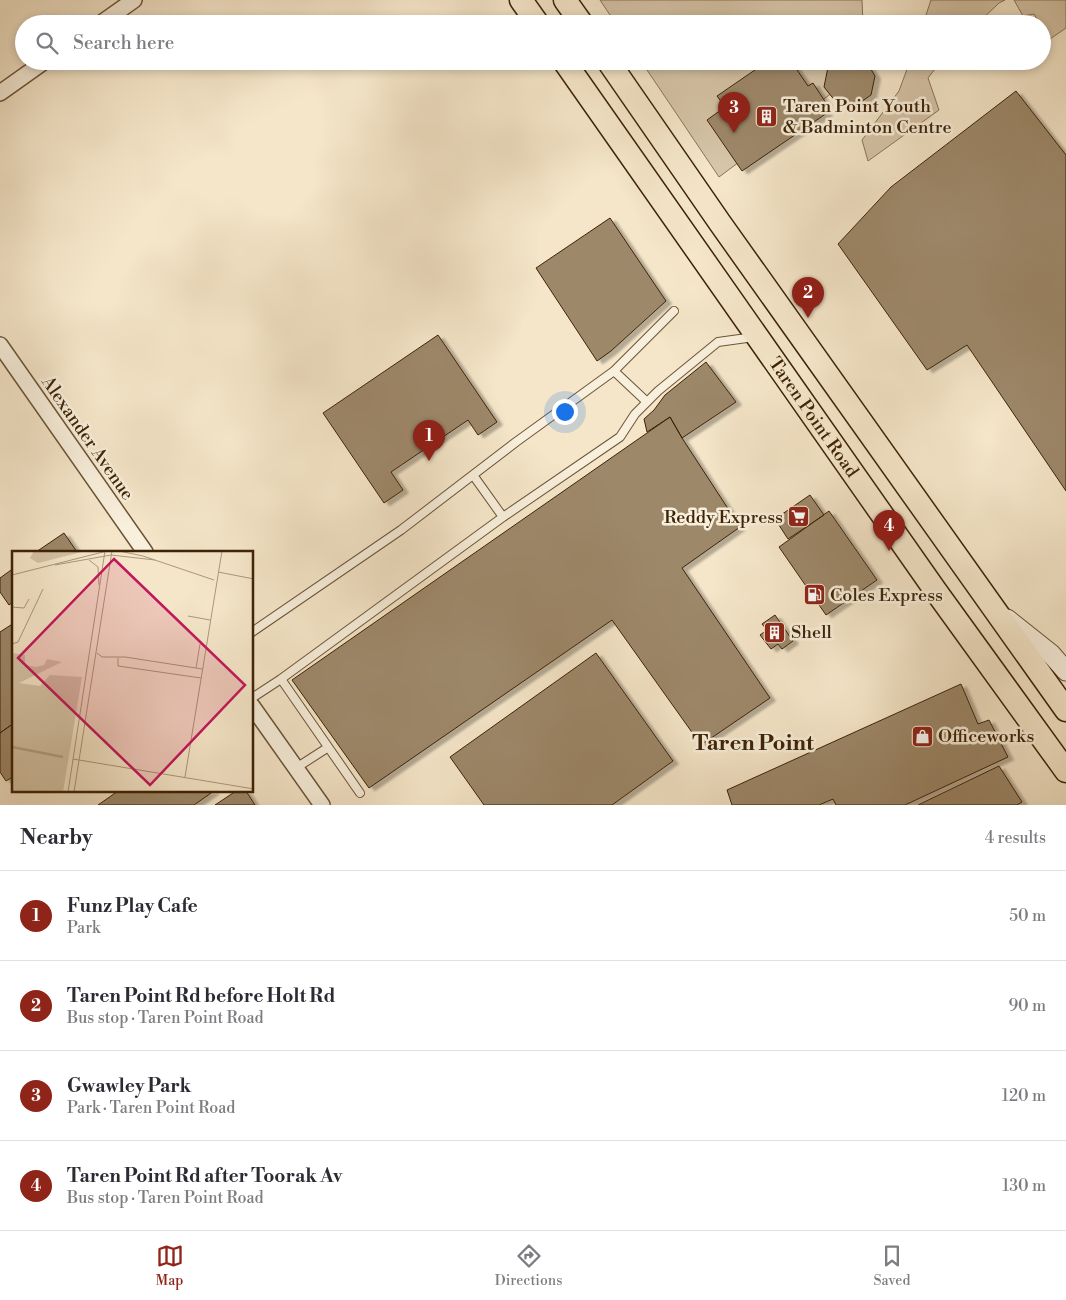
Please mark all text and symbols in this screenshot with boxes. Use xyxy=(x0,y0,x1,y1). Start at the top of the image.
search box xyxy=(15,15,1051,70)
icon: search xyxy=(33,29,61,57)
text: Search here xyxy=(73,31,174,55)
pin: 3 xyxy=(718,92,750,133)
place label: Taren Point Youth & Badminton Centre xyxy=(783,95,952,139)
building icon: Taren Point Youth & Badminton Centre xyxy=(755,104,779,128)
pin: 2 xyxy=(792,277,824,318)
street label: Taren Point Road xyxy=(763,353,864,483)
street label: Alexander Avenue xyxy=(36,371,139,505)
your location xyxy=(552,399,578,425)
pin: 1 xyxy=(413,420,445,461)
supermarket icon: Reddy Express xyxy=(787,505,811,529)
place label: Reddy Express xyxy=(664,506,783,529)
pin: 4 xyxy=(873,510,905,551)
inset map xyxy=(12,551,254,792)
fuel station icon: Coles Express xyxy=(802,583,826,607)
place label: Coles Express xyxy=(830,584,943,607)
building icon: Shell xyxy=(763,620,787,644)
place label: Shell xyxy=(791,621,832,644)
shop icon: Officeworks xyxy=(910,724,934,748)
place label: Officeworks xyxy=(938,725,1034,748)
district label: Taren Point xyxy=(692,730,814,757)
text: Nearby xyxy=(20,825,93,851)
text: 4 results xyxy=(985,828,1046,848)
text: Funz Play Cafe xyxy=(67,894,198,918)
text: 1 xyxy=(32,906,40,926)
text: 50 m xyxy=(1009,906,1046,926)
text: Park xyxy=(67,918,100,938)
text: Taren Point Rd before Holt Rd xyxy=(67,984,335,1008)
text: 2 xyxy=(31,996,41,1016)
text: 90 m xyxy=(1008,996,1046,1016)
text: Bus stop · Taren Point Road xyxy=(67,1008,264,1028)
text: Gwawley Park xyxy=(67,1074,191,1098)
text: 3 xyxy=(31,1086,41,1106)
text: 120 m xyxy=(1002,1086,1046,1106)
text: Park · Taren Point Road xyxy=(67,1098,235,1118)
text: Taren Point Rd after Toorak Av xyxy=(67,1164,342,1188)
text: 4 xyxy=(31,1176,41,1196)
text: 130 m xyxy=(1002,1176,1046,1196)
text: Bus stop · Taren Point Road xyxy=(67,1188,264,1208)
tab: Map xyxy=(156,1242,184,1290)
tab: Directions xyxy=(495,1242,562,1290)
tab: Saved xyxy=(874,1242,910,1290)

